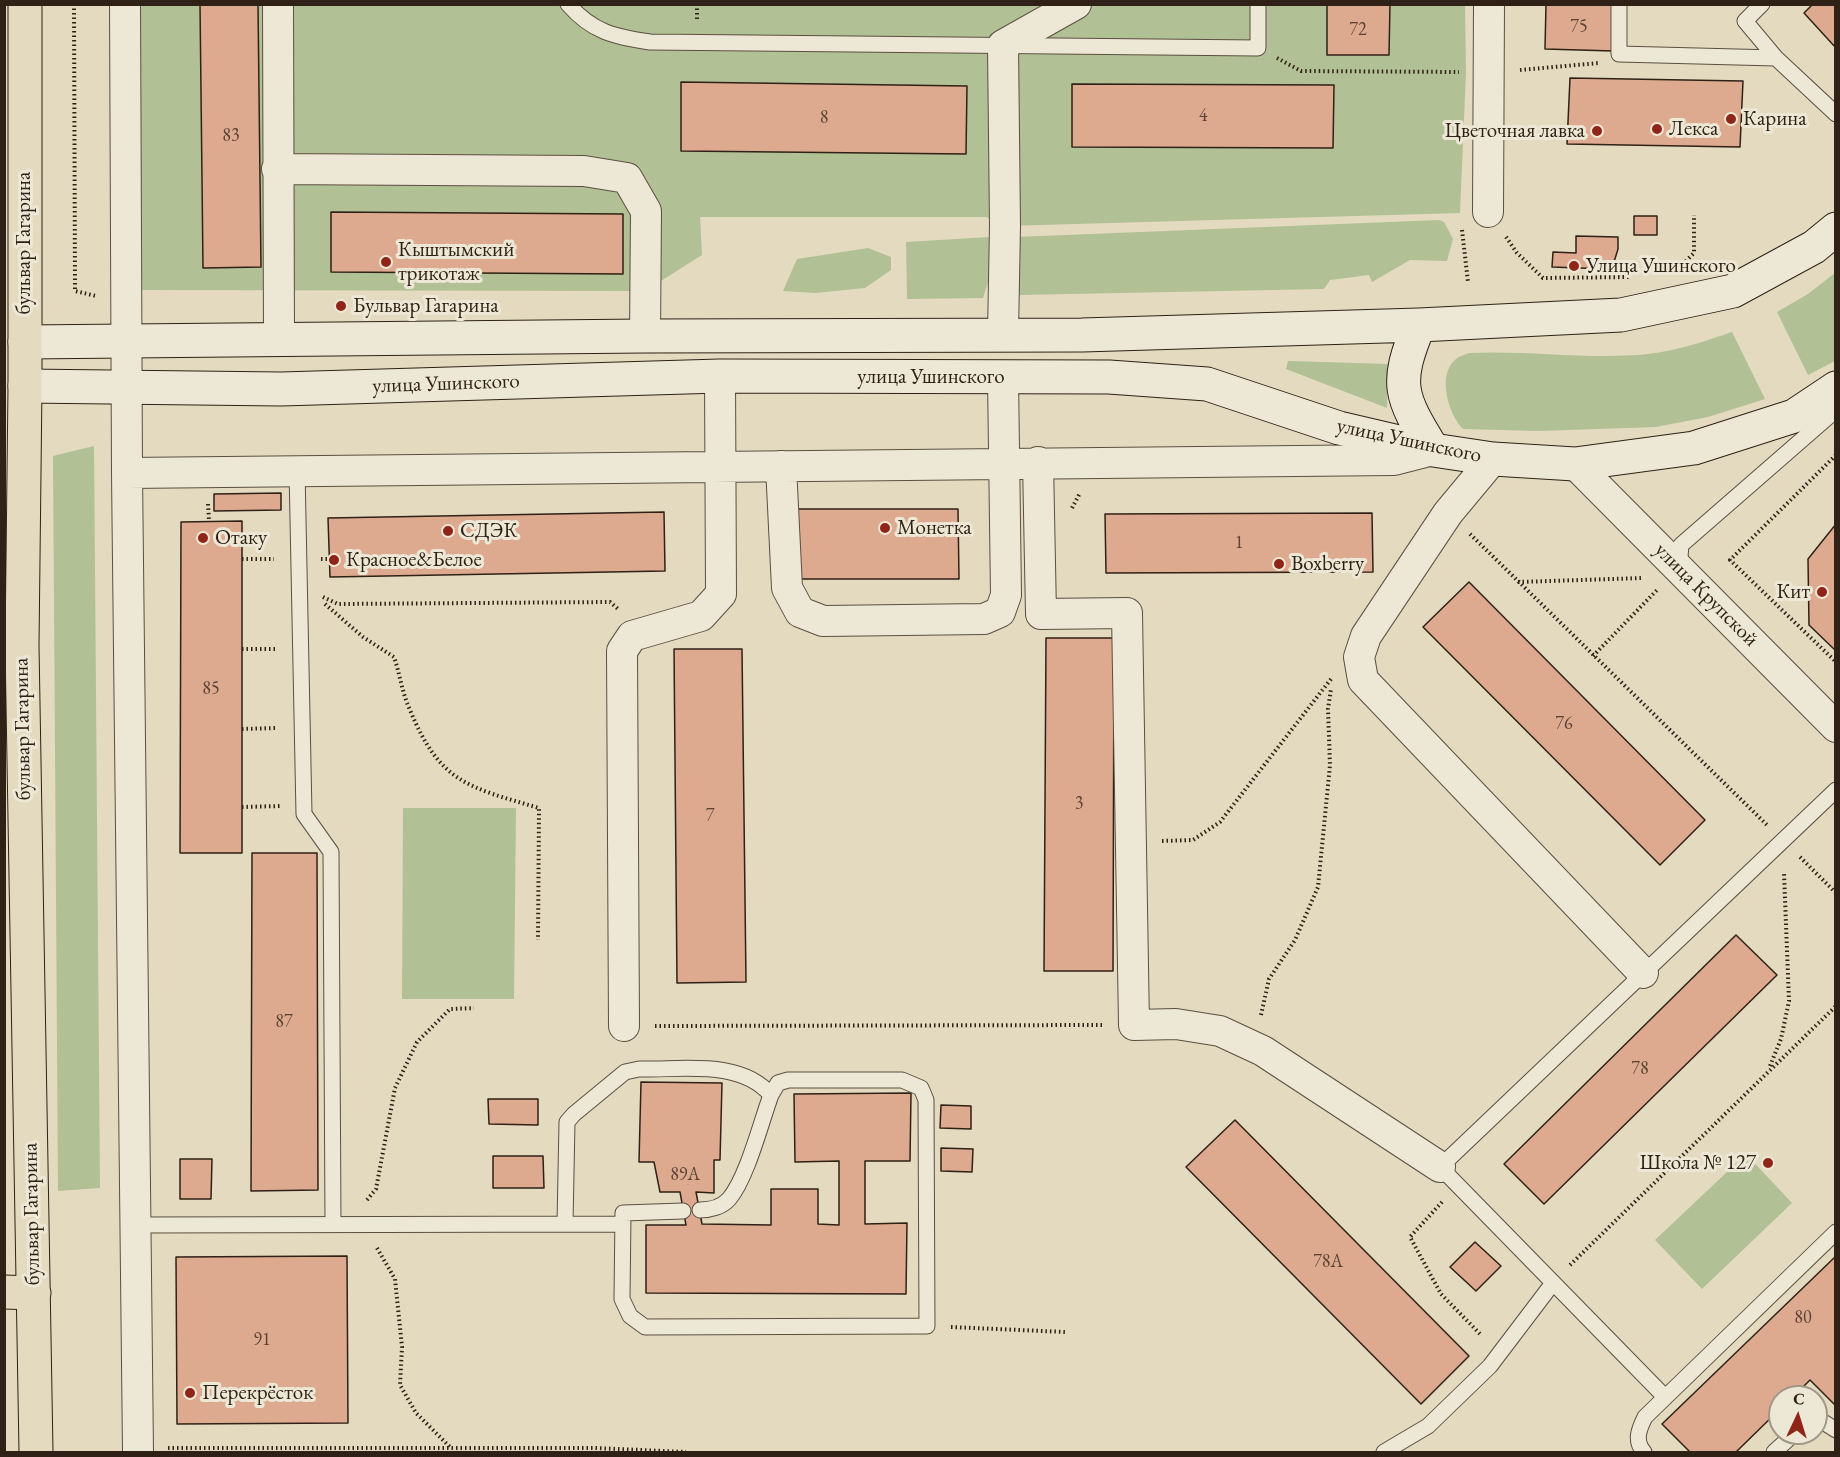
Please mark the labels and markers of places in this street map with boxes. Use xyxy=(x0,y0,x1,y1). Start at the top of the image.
place label: Карина xyxy=(1743,106,1807,132)
marker: Карина xyxy=(1724,112,1738,126)
place label: Лекса xyxy=(1669,116,1718,142)
place label: Цветочная лавка xyxy=(1445,118,1585,144)
marker: Лекса xyxy=(1650,122,1664,136)
marker: Цветочная лавка xyxy=(1590,124,1604,138)
place label: Кыштымский трикотаж xyxy=(398,237,514,287)
place label: Улица Ушинского xyxy=(1586,253,1736,279)
marker: Кыштымский трикотаж xyxy=(379,255,393,269)
marker: Улица Ушинского xyxy=(1567,259,1581,273)
place label: Бульвар Гагарина xyxy=(353,293,499,319)
marker: Бульвар Гагарина xyxy=(334,299,348,313)
place label: Монетка xyxy=(897,515,972,541)
place label: СДЭК xyxy=(460,518,517,544)
marker: Монетка xyxy=(878,521,892,535)
marker: СДЭК xyxy=(441,524,455,538)
place label: Отаку xyxy=(215,525,267,551)
marker: Отаку xyxy=(196,531,210,545)
place label: Красное&Белое xyxy=(346,547,482,573)
place label: Boxberry xyxy=(1291,551,1364,577)
marker: Красное&Белое xyxy=(327,553,341,567)
marker: Boxberry xyxy=(1272,557,1286,571)
place label: Кит xyxy=(1776,579,1810,605)
marker: Кит xyxy=(1815,585,1829,599)
place label: Школа № 127 xyxy=(1639,1150,1756,1176)
marker: Школа № 127 xyxy=(1761,1156,1775,1170)
place label: Перекрёсток xyxy=(202,1380,313,1406)
marker: Перекрёсток xyxy=(183,1386,197,1400)

